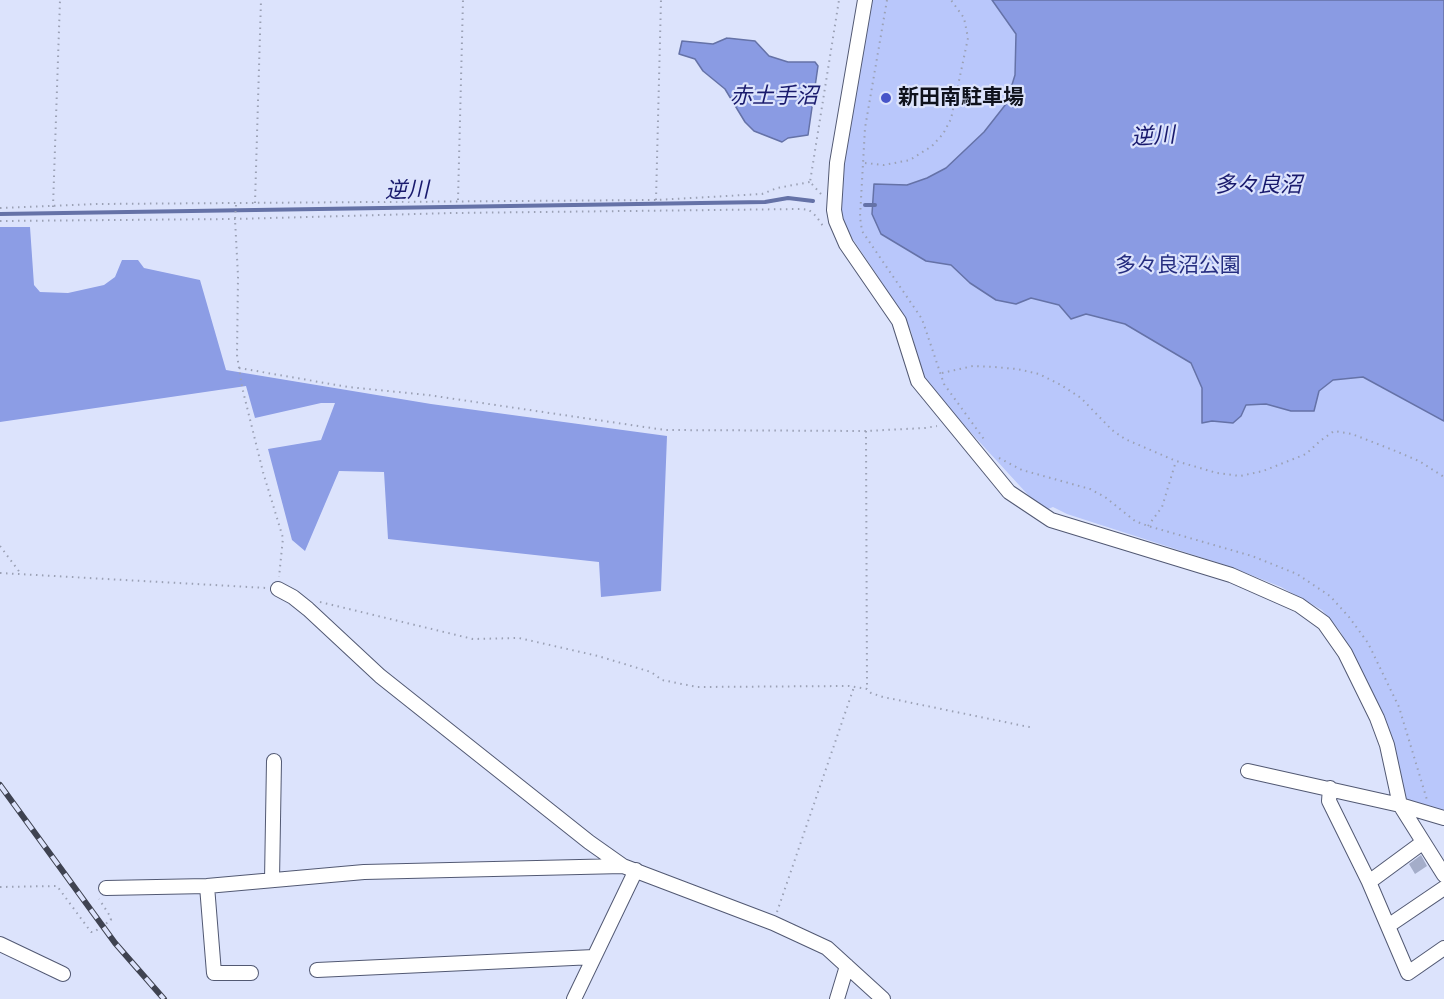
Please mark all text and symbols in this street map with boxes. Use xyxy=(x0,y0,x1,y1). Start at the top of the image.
water label: 赤土手沼 xyxy=(730,84,818,110)
place label: 新田南駐車場 xyxy=(898,85,1024,111)
marker: 新田南駐車場 xyxy=(879,91,893,105)
water label: 逆川 xyxy=(1130,122,1176,152)
water label: 多々良沼 xyxy=(1214,173,1302,199)
water label: 逆川 xyxy=(385,177,429,205)
park label: 多々良沼公園 xyxy=(1115,253,1241,279)

